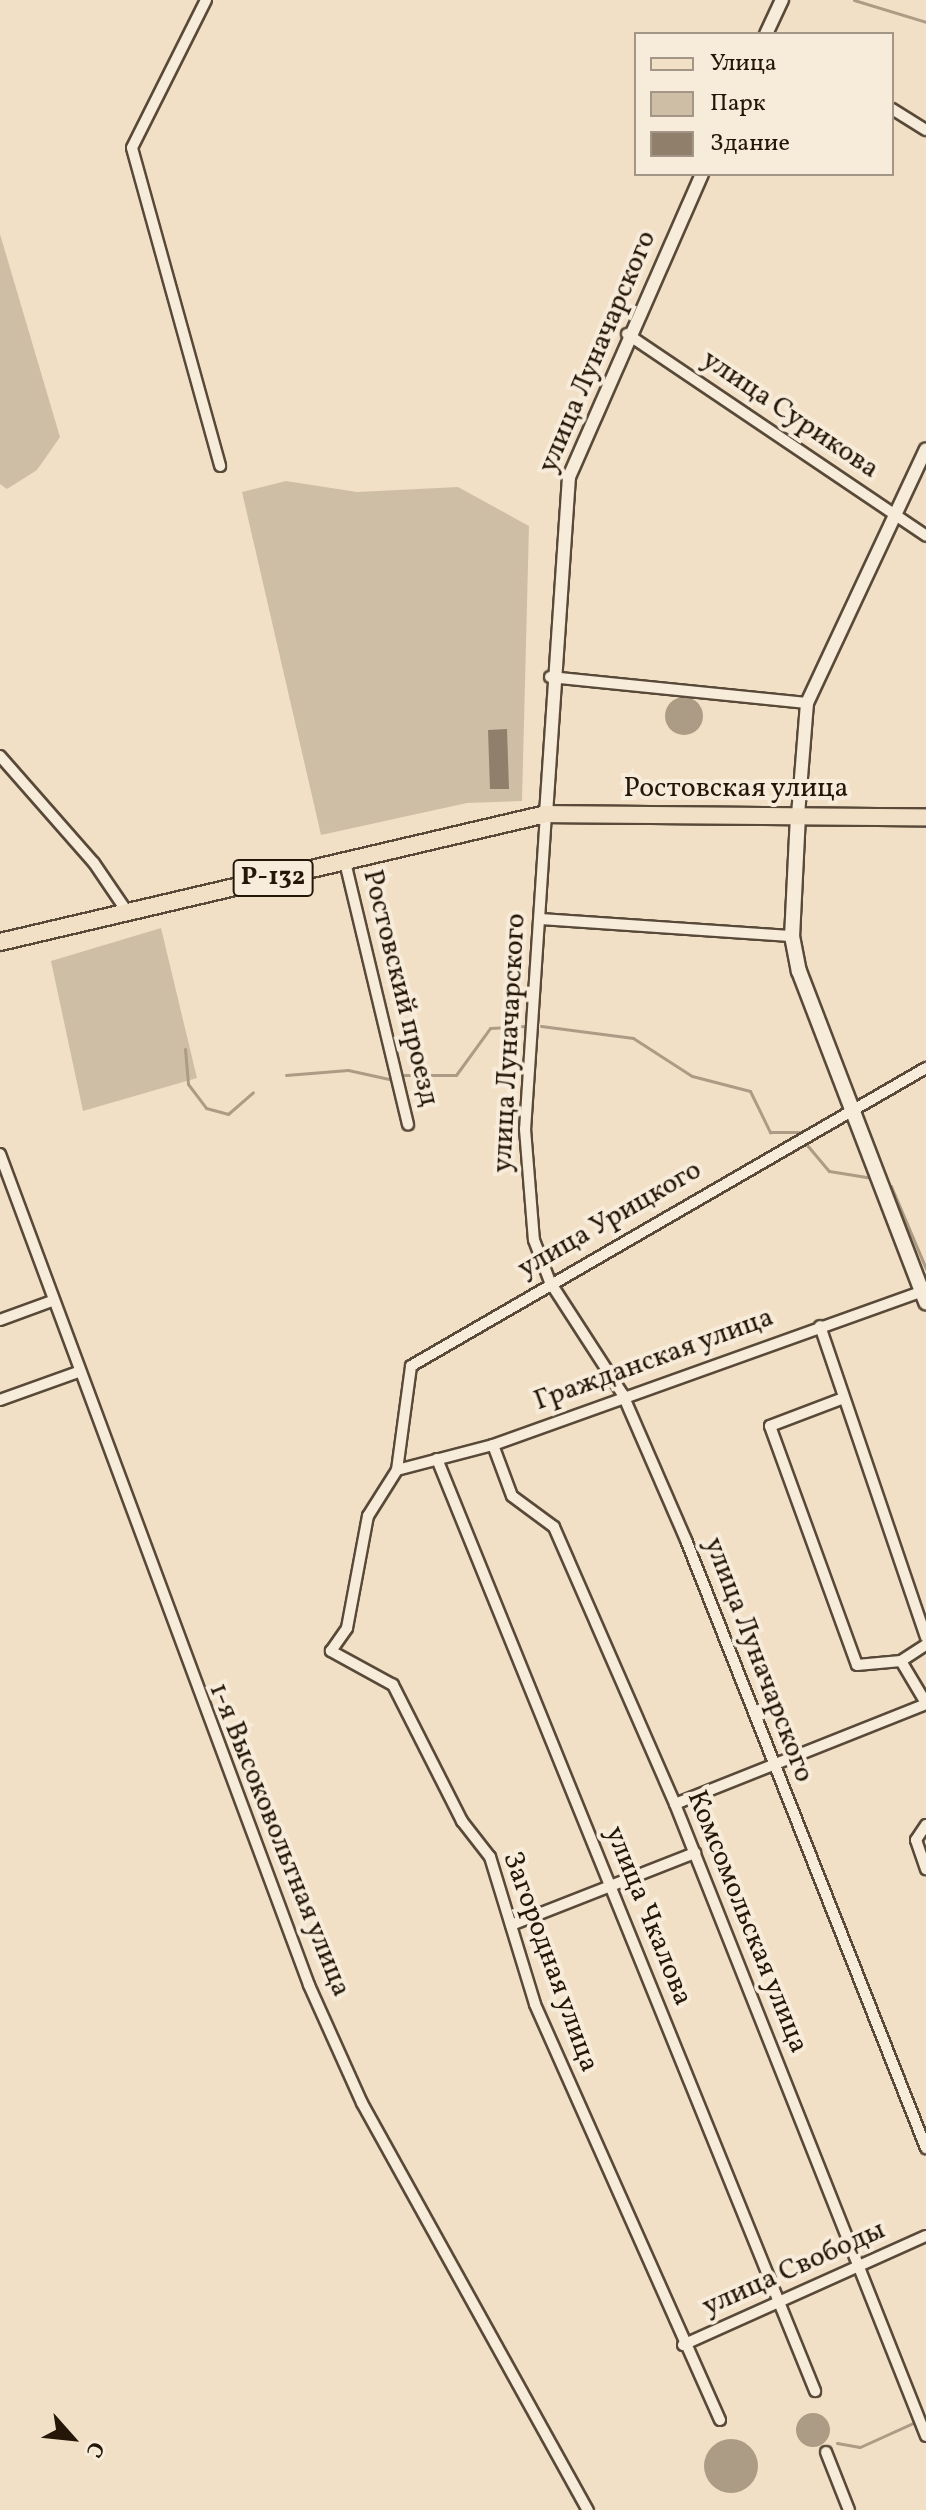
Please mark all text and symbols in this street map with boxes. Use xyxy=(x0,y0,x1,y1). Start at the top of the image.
legend xyxy=(634,32,894,176)
text: Улица xyxy=(710,47,777,81)
text: Парк xyxy=(710,87,766,121)
text: Здание xyxy=(710,127,790,161)
street label: улица Луначарского xyxy=(532,226,664,478)
street label: улица Сурикова xyxy=(695,343,885,487)
street label: Ростовская улица xyxy=(623,772,849,806)
road number: Р-132 xyxy=(231,856,315,900)
street label: Ростовский проезд xyxy=(354,867,446,1109)
street label: улица Луначарского xyxy=(486,912,534,1174)
street label: улица Урицкого xyxy=(512,1154,708,1286)
street label: Гражданская улица xyxy=(529,1301,779,1419)
street label: улица Луначарского xyxy=(696,1533,820,1787)
street label: 1-я Высоковольтная улица xyxy=(200,1678,358,2002)
street label: Комсомольская улица xyxy=(679,1785,815,2059)
street label: улица Чкалова xyxy=(597,1821,699,2011)
street label: Загородная улица xyxy=(494,1847,606,2077)
street label: улица Свободы xyxy=(698,2214,890,2324)
north arrow xyxy=(32,2398,112,2478)
text: С xyxy=(77,2436,111,2462)

